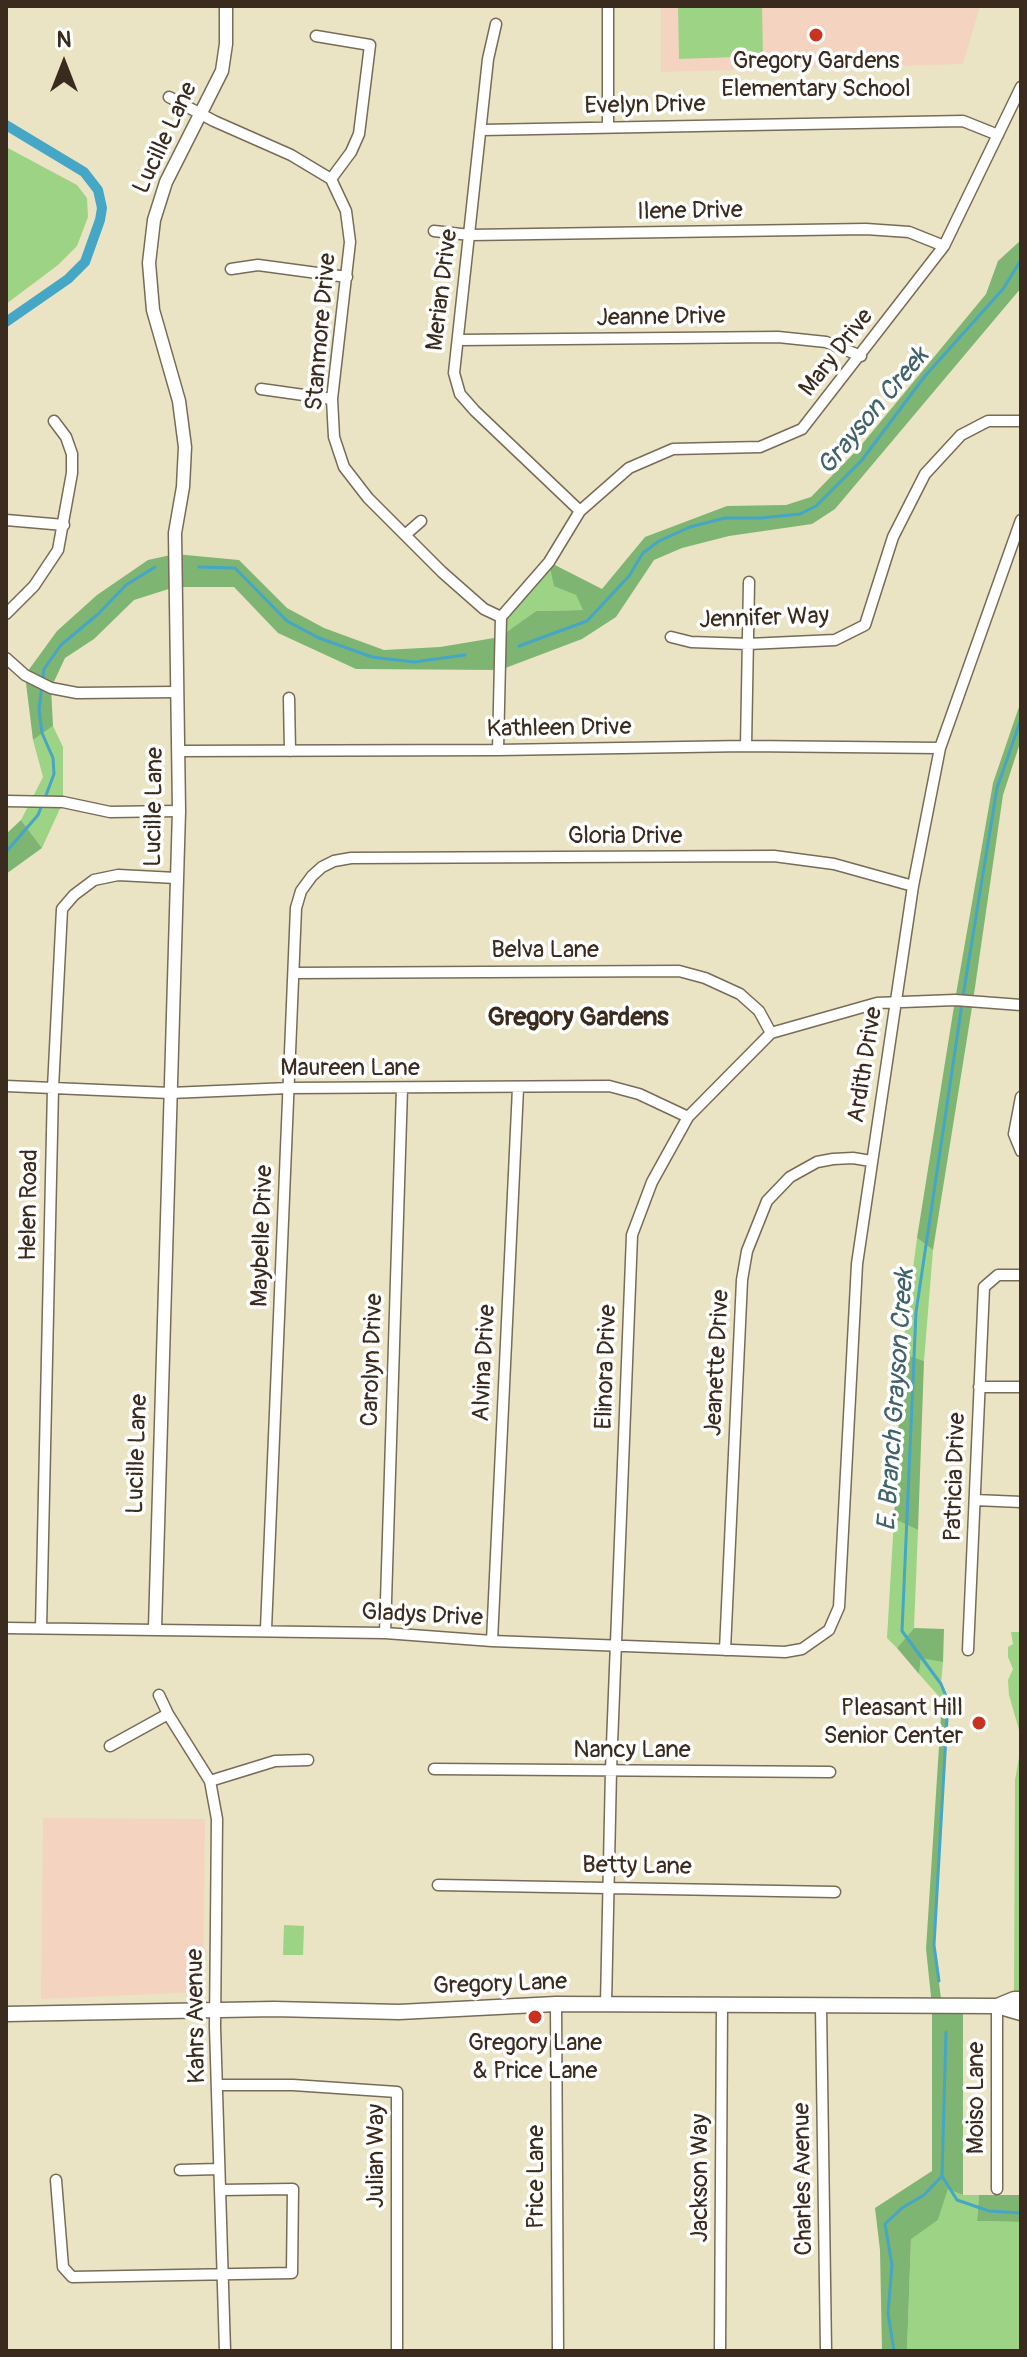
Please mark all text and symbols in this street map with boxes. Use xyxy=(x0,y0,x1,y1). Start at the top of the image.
north arrow xyxy=(24,24,104,104)
text: N xyxy=(57,26,71,54)
marker: Gregory Gardens Elementary School xyxy=(807,26,825,44)
place label: Gregory Gardens Elementary School xyxy=(721,48,911,104)
street label: Lucille Lane xyxy=(128,78,204,198)
street label: Evelyn Drive xyxy=(584,91,706,121)
street label: Ilene Drive xyxy=(637,197,743,227)
street label: Merian Drive xyxy=(421,227,465,353)
street label: Stanmore Drive xyxy=(301,252,343,412)
street label: Jeanne Drive xyxy=(596,302,726,334)
street label: Mary Drive xyxy=(794,303,880,403)
water label: Grayson Creek xyxy=(812,342,936,482)
street label: Jennifer Way xyxy=(698,602,830,636)
street label: Kathleen Drive xyxy=(486,713,632,745)
street label: Lucille Lane xyxy=(140,747,170,867)
street label: Gloria Drive xyxy=(568,823,682,851)
street label: Belva Lane xyxy=(491,937,599,965)
district label: Gregory Gardens xyxy=(487,1002,669,1034)
street label: Ardith Drive xyxy=(843,1005,889,1125)
street label: Maureen Lane xyxy=(280,1055,420,1083)
street label: Helen Road xyxy=(15,1149,45,1261)
street label: Maybelle Drive xyxy=(246,1165,280,1307)
water label: E. Branch Grayson Creek xyxy=(872,1268,922,1532)
street label: Jeanette Drive xyxy=(700,1289,736,1437)
street label: Carolyn Drive xyxy=(356,1293,390,1427)
street label: Alvina Drive xyxy=(468,1304,502,1422)
street label: Elinora Drive xyxy=(590,1304,624,1430)
street label: Lucille Lane xyxy=(122,1394,154,1514)
street label: Patricia Drive xyxy=(939,1412,973,1542)
street label: Gladys Drive xyxy=(360,1598,484,1634)
place label: Pleasant Hill Senior Center xyxy=(824,1695,963,1751)
marker: Pleasant Hill Senior Center xyxy=(970,1714,988,1732)
street label: Nancy Lane xyxy=(573,1737,691,1765)
street label: Betty Lane xyxy=(582,1852,692,1882)
street label: Kahrs Avenue xyxy=(181,1948,213,2084)
street label: Gregory Lane xyxy=(432,1968,568,2002)
marker: Gregory Lane & Price Lane xyxy=(526,2008,544,2026)
place label: Gregory Lane & Price Lane xyxy=(468,2030,602,2086)
street label: Moiso Lane xyxy=(963,2042,991,2154)
street label: Charles Avenue xyxy=(788,2102,820,2256)
street label: Julian Way xyxy=(363,2104,391,2208)
street label: Jackson Way xyxy=(687,2114,715,2242)
street label: Price Lane xyxy=(523,2125,551,2229)

